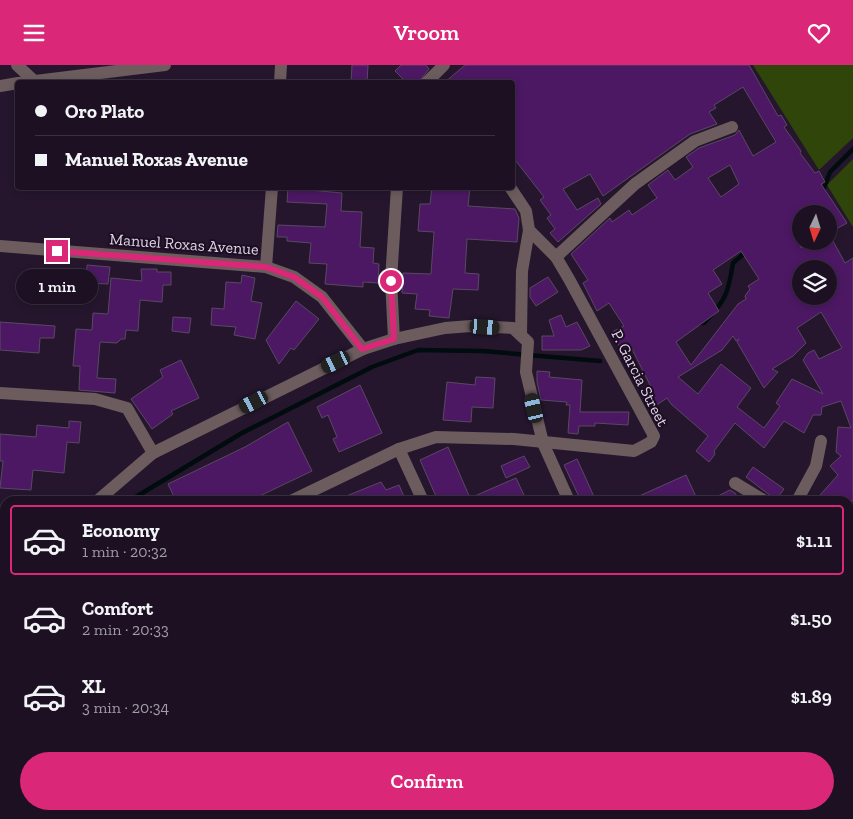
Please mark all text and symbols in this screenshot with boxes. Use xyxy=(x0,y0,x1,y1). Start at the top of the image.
icon: menu xyxy=(20,19,48,47)
text: Vroom xyxy=(394,19,459,46)
icon: heart xyxy=(805,19,833,47)
text: Oro Plato xyxy=(65,100,144,123)
text: Manuel Roxas Avenue xyxy=(65,148,248,171)
north arrow xyxy=(792,205,838,250)
map controls xyxy=(792,205,837,305)
street label: Manuel Roxas Avenue xyxy=(109,229,259,259)
route end xyxy=(46,240,68,262)
button: layers xyxy=(792,260,837,305)
callout: 1 min xyxy=(16,269,98,303)
route start xyxy=(380,270,402,292)
text: 1 min xyxy=(38,277,76,296)
car xyxy=(469,318,500,336)
street label: P. Garcia Street xyxy=(608,327,673,430)
car xyxy=(319,349,352,375)
car xyxy=(237,389,270,415)
car xyxy=(523,392,544,424)
icon: car xyxy=(22,518,67,563)
text: Economy xyxy=(82,519,160,542)
text: $1.11 xyxy=(796,529,832,552)
text: 1 min · 20:32 xyxy=(82,542,167,561)
icon: car xyxy=(22,596,67,641)
text: Comfort xyxy=(82,597,153,620)
text: $1.50 xyxy=(790,607,832,630)
text: 2 min · 20:33 xyxy=(82,620,169,639)
icon: car xyxy=(22,674,67,719)
text: XL xyxy=(82,675,105,698)
text: $1.89 xyxy=(791,685,832,708)
text: 3 min · 20:34 xyxy=(82,698,169,717)
button: Confirm xyxy=(20,752,834,810)

